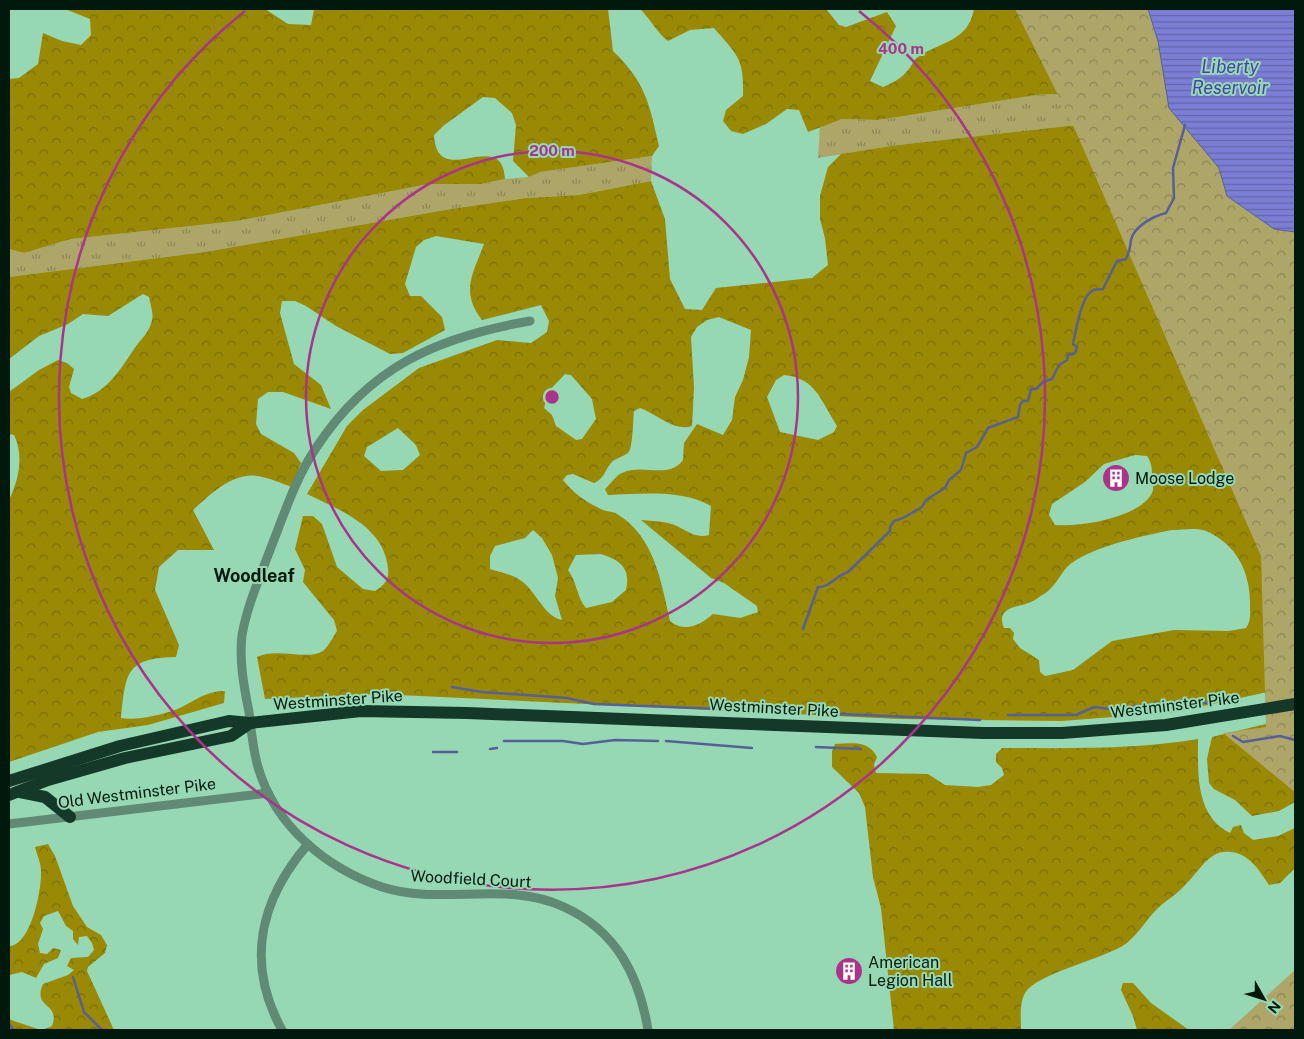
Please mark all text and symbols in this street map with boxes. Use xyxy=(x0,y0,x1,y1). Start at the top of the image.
text: 400 m xyxy=(878,40,924,57)
water label: Liberty Reservoir xyxy=(1192,56,1268,98)
text: 200 m xyxy=(529,142,575,159)
centre of rings xyxy=(543,388,561,406)
building icon: Moose Lodge xyxy=(1101,463,1131,493)
place label: Moose Lodge xyxy=(1135,469,1234,488)
district label: Woodleaf xyxy=(213,565,295,586)
street label: Westminster Pike xyxy=(273,686,403,714)
street label: Westminster Pike xyxy=(1109,688,1241,722)
street label: Westminster Pike xyxy=(709,695,839,721)
street label: Old Westminster Pike xyxy=(57,774,217,812)
street label: Woodfield Court xyxy=(410,866,532,892)
place label: American Legion Hall xyxy=(868,953,953,990)
building icon: American Legion Hall xyxy=(834,956,864,986)
north arrow xyxy=(1239,974,1289,1024)
text: N xyxy=(1264,998,1284,1016)

